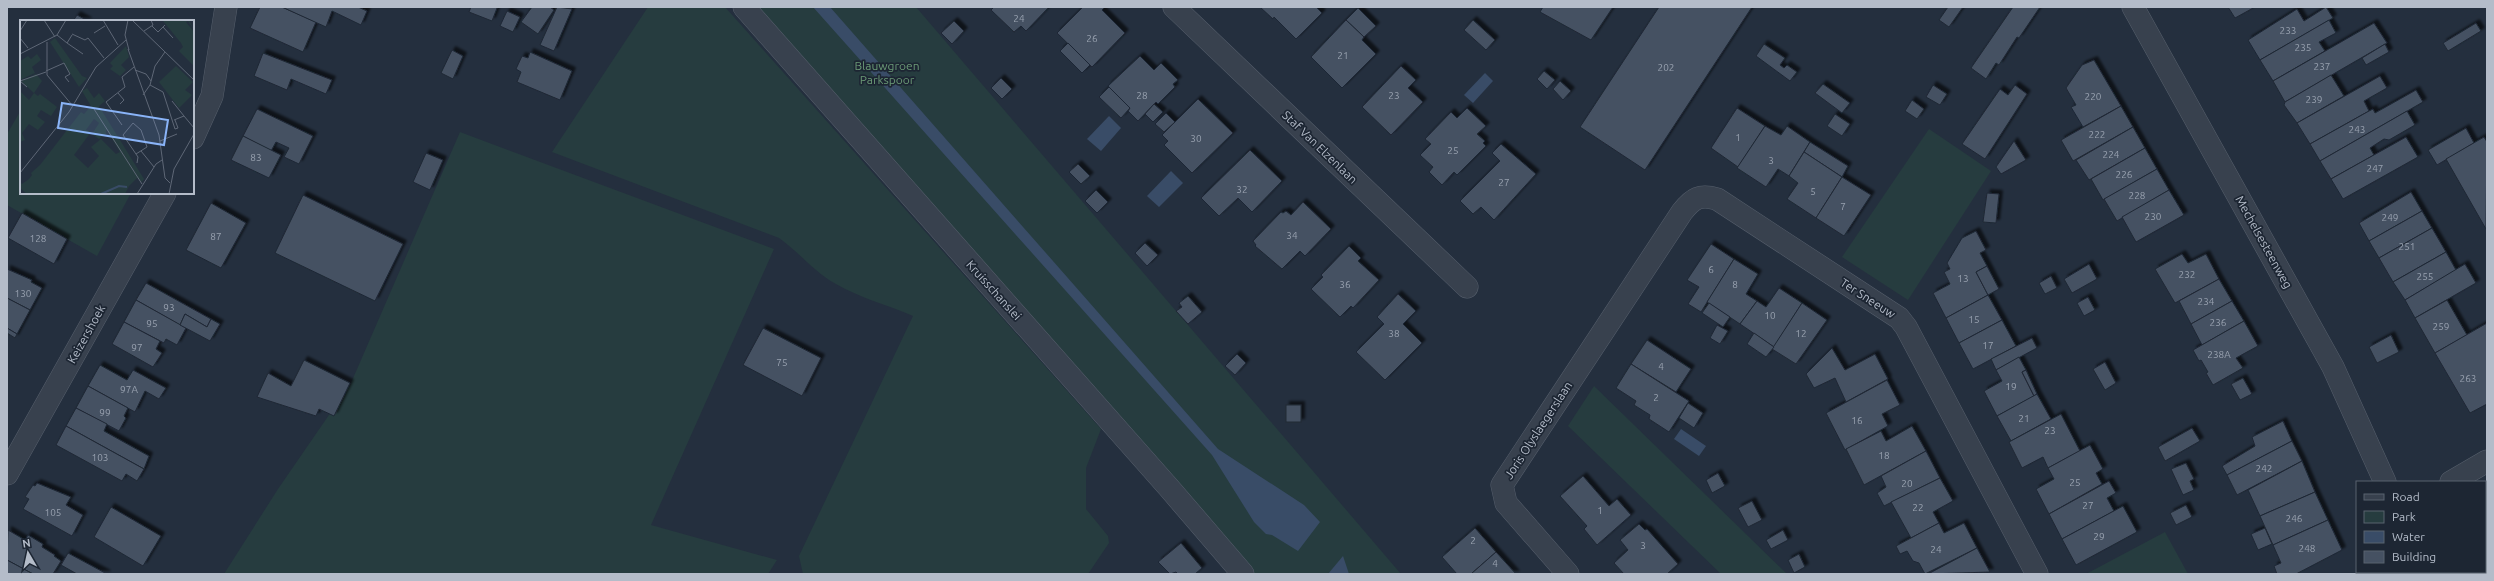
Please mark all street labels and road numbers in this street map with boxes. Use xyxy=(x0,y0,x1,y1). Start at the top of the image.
street label: Staf Van Elzenlaan xyxy=(1280,108,1360,186)
street label: Mechelsesteenweg xyxy=(2233,193,2295,291)
street label: Kruisschanslei xyxy=(964,258,1024,322)
street label: Ter Sneeuw xyxy=(1838,276,1898,321)
street label: Keizershoek xyxy=(65,302,107,366)
street label: Joris Olyslaegerslaan xyxy=(1502,379,1574,481)

